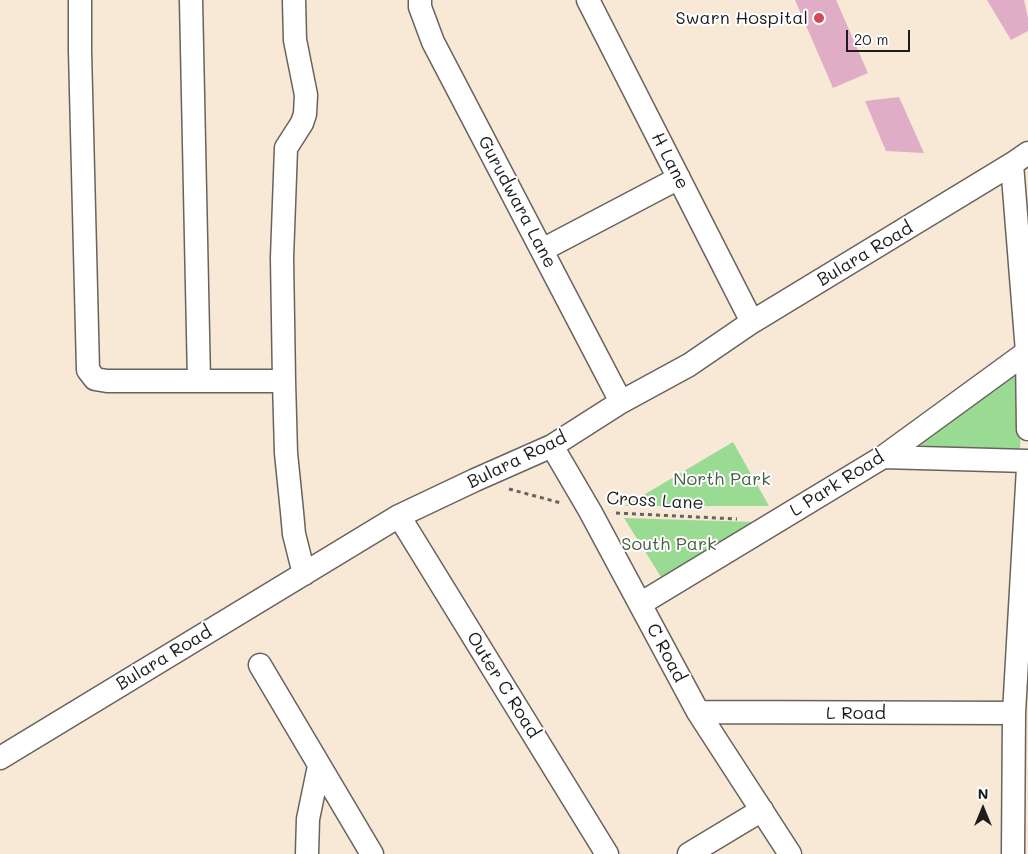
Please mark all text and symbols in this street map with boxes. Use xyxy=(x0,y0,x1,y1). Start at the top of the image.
place label: Swarn Hospital xyxy=(675,7,808,29)
marker: Swarn Hospital xyxy=(812,11,826,25)
scale bar xyxy=(848,20,912,52)
text: 20 m xyxy=(854,29,888,49)
street label: H Lane xyxy=(647,129,693,193)
street label: Gurudwara Lane xyxy=(473,132,561,272)
street label: Bulara Road xyxy=(813,217,917,291)
street label: Bulara Road xyxy=(464,427,570,493)
street label: L Park Road xyxy=(786,447,888,521)
park label: North Park xyxy=(673,468,771,490)
street label: Cross Lane xyxy=(606,488,704,514)
park label: South Park xyxy=(621,533,717,555)
street label: C Road xyxy=(642,620,690,686)
street label: Bulara Road xyxy=(112,621,216,695)
street label: Outer C Road xyxy=(462,628,544,742)
street label: L Road xyxy=(826,702,886,724)
north arrow xyxy=(958,784,1008,834)
text: N xyxy=(978,784,988,803)

